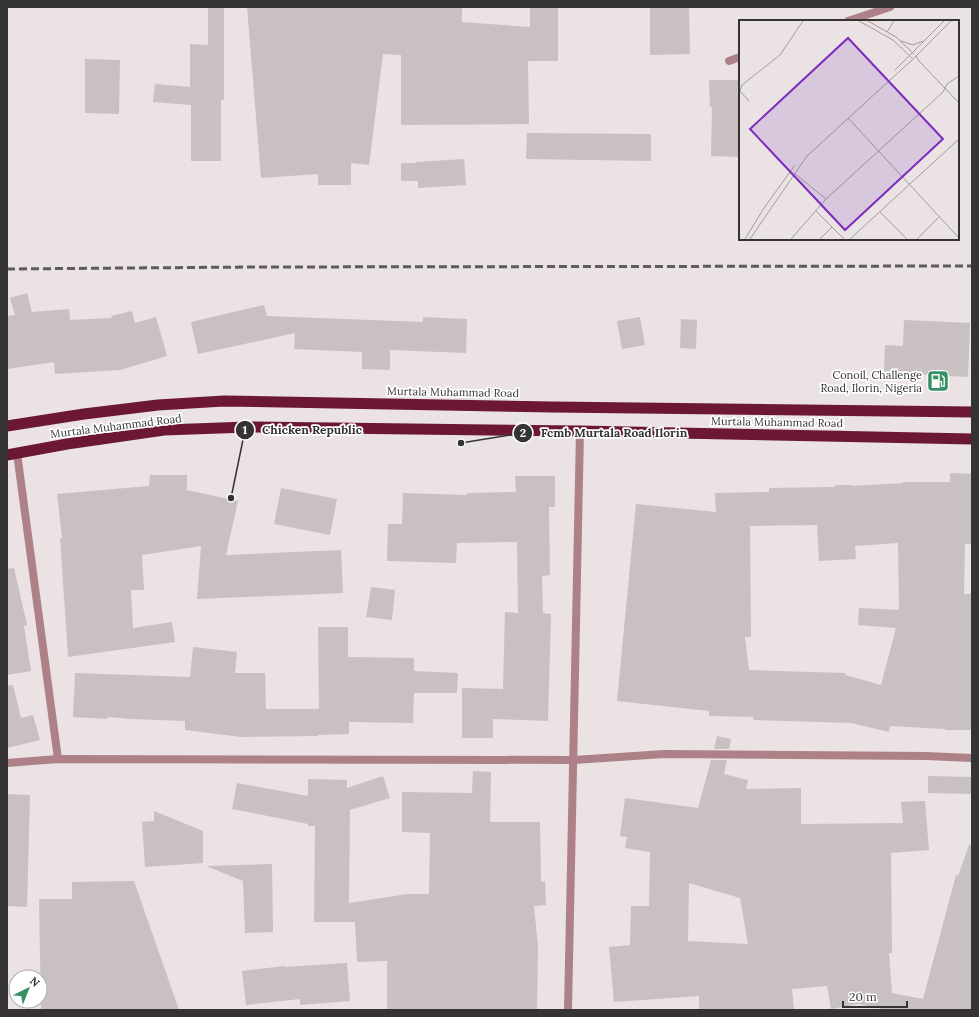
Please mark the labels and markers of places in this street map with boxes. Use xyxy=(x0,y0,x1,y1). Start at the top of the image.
place label: Conoil, Challenge Road, Ilorin, Nigeria xyxy=(820,368,922,395)
fuel station icon: Conoil, Challenge Road, Ilorin, Nigeria xyxy=(925,368,951,394)
callout: Chicken Republic xyxy=(235,418,370,442)
callout: Fcmb Murtala Road Ilorin xyxy=(513,421,696,445)

